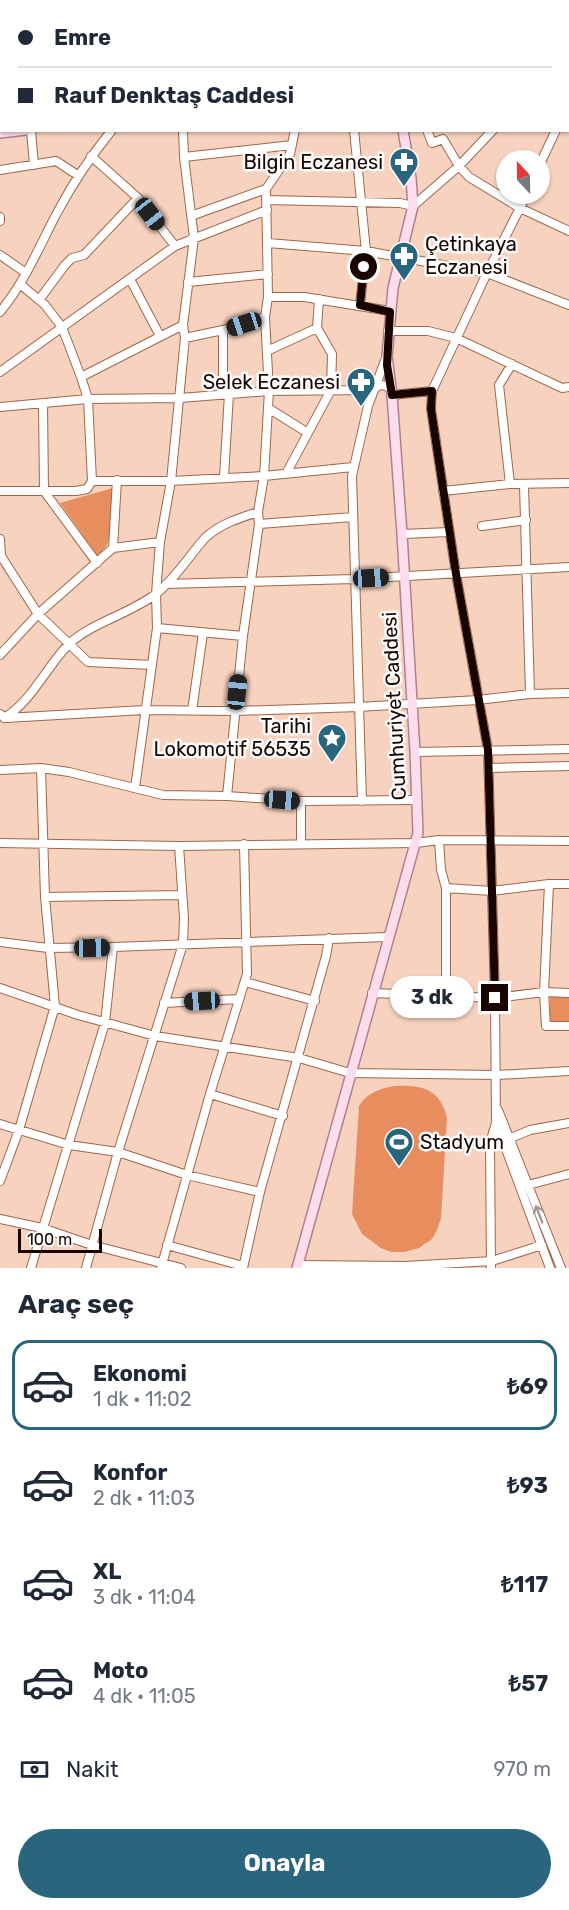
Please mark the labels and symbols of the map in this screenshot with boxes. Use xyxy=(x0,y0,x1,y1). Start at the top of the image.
pharmacy icon: Bilgin Eczanesi xyxy=(388,146,420,188)
place label: Bilgin Eczanesi xyxy=(244,150,383,174)
north arrow xyxy=(496,150,550,204)
car xyxy=(132,194,168,234)
place label: Çetinkaya Eczanesi xyxy=(425,232,517,279)
pharmacy icon: Çetinkaya Eczanesi xyxy=(388,240,420,282)
route start xyxy=(350,253,377,280)
car xyxy=(224,310,264,338)
pharmacy icon: Selek Eczanesi xyxy=(345,366,377,408)
place label: Selek Eczanesi xyxy=(203,370,340,394)
car xyxy=(353,568,389,588)
street label: Cumhuriyet Caddesi xyxy=(377,611,411,801)
car xyxy=(226,673,248,711)
place label: Tarihi Lokomotif 56535 xyxy=(153,714,311,761)
place icon: Tarihi Lokomotif 56535 xyxy=(316,722,348,764)
car xyxy=(263,790,301,810)
car xyxy=(74,939,110,957)
callout: 3 dk xyxy=(390,977,474,1019)
route end xyxy=(481,984,508,1011)
car xyxy=(184,991,220,1011)
sports icon: Stadyum xyxy=(383,1126,415,1168)
place label: Stadyum xyxy=(420,1130,504,1154)
one-way arrow xyxy=(533,1205,544,1223)
scale bar xyxy=(18,1226,102,1254)

